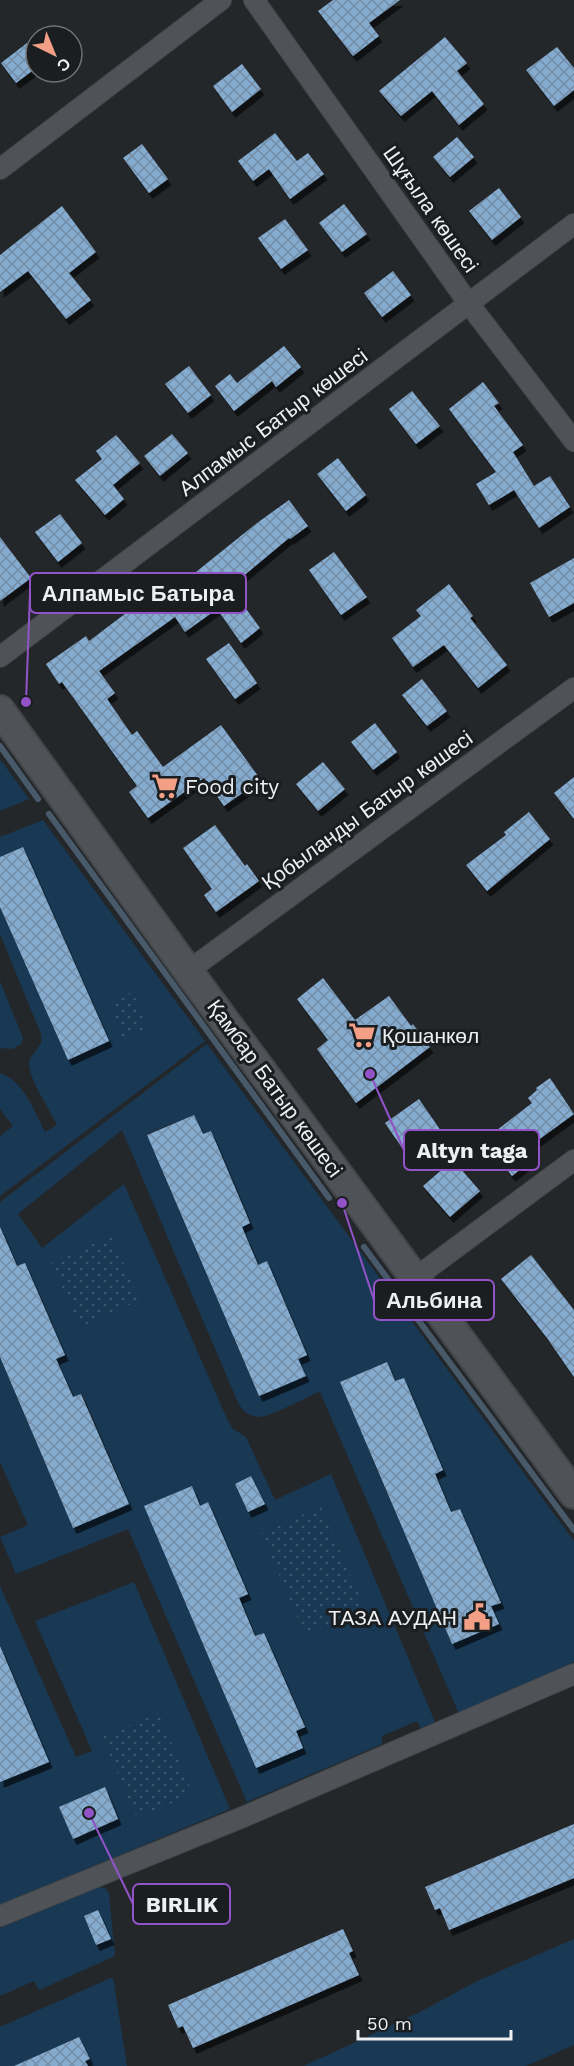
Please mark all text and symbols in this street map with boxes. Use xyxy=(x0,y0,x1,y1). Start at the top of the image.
north arrow xyxy=(24,24,84,84)
text: С xyxy=(53,54,75,76)
street label: Шұғыла көшесі xyxy=(378,141,484,277)
street label: Алпамыс Батыр көшесі xyxy=(174,343,372,501)
callout: Алпамыс Батыра xyxy=(30,573,246,613)
text: Алпамыс Батыра xyxy=(42,581,235,606)
street label: Қобыланды Батыр көшесі xyxy=(257,725,477,895)
supermarket icon: Food city xyxy=(150,771,180,801)
place label: Food city xyxy=(185,774,279,799)
street label: Қамбар Батыр көшесі xyxy=(202,994,348,1182)
supermarket icon: Қошанкөл xyxy=(347,1020,377,1050)
place label: Қошанкөл xyxy=(382,1023,479,1048)
callout: Altyn taga xyxy=(404,1130,539,1170)
text: Altyn taga xyxy=(416,1138,528,1163)
callout: Альбина xyxy=(374,1280,494,1320)
text: Альбина xyxy=(386,1288,483,1313)
public building icon: ТАЗА АУДАН xyxy=(462,1602,492,1632)
place label: ТАЗА АУДАН xyxy=(328,1605,457,1630)
callout: BIRLIK xyxy=(133,1884,230,1924)
text: BIRLIK xyxy=(146,1892,219,1917)
scale bar xyxy=(358,2003,511,2041)
text: 50 m xyxy=(367,2013,412,2034)

